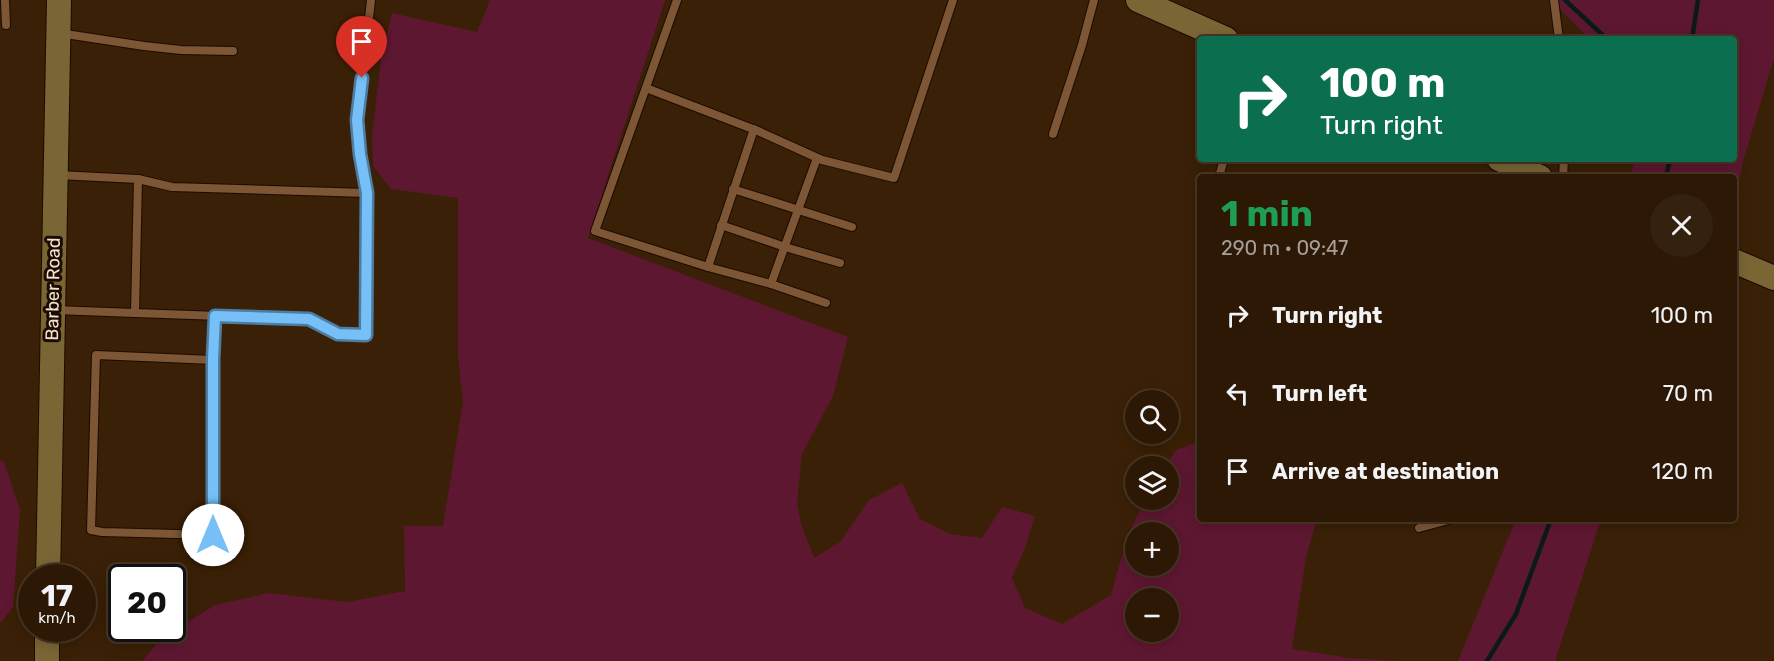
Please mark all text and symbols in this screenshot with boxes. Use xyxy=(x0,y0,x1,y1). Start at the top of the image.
pin xyxy=(336,16,387,78)
icon: arrive xyxy=(345,25,378,58)
text: 100 m xyxy=(1320,58,1445,108)
icon: right xyxy=(1221,60,1299,138)
text: Turn right xyxy=(1320,109,1443,141)
text: 1 min xyxy=(1221,192,1313,235)
button: close xyxy=(1650,194,1713,257)
text: 290 m · 09:47 xyxy=(1221,236,1348,260)
street label: Barber Road xyxy=(41,237,65,341)
icon: right xyxy=(1221,299,1254,332)
text: Turn right xyxy=(1272,302,1382,329)
text: 100 m xyxy=(1651,302,1713,329)
icon: left xyxy=(1221,377,1254,410)
text: Turn left xyxy=(1272,380,1367,407)
text: 70 m xyxy=(1663,380,1713,407)
map controls xyxy=(1125,390,1179,642)
button: search xyxy=(1125,390,1179,444)
icon: arrive xyxy=(1221,455,1254,488)
button: layers xyxy=(1125,456,1179,510)
text: Arrive at destination xyxy=(1272,458,1499,485)
text: 120 m xyxy=(1652,458,1713,485)
position arrow xyxy=(181,503,245,567)
button: + xyxy=(1125,522,1179,576)
speed limit sign: 20 xyxy=(108,564,186,642)
text: 17 xyxy=(41,578,73,614)
button: − xyxy=(1125,588,1179,642)
text: km/h xyxy=(38,609,76,627)

